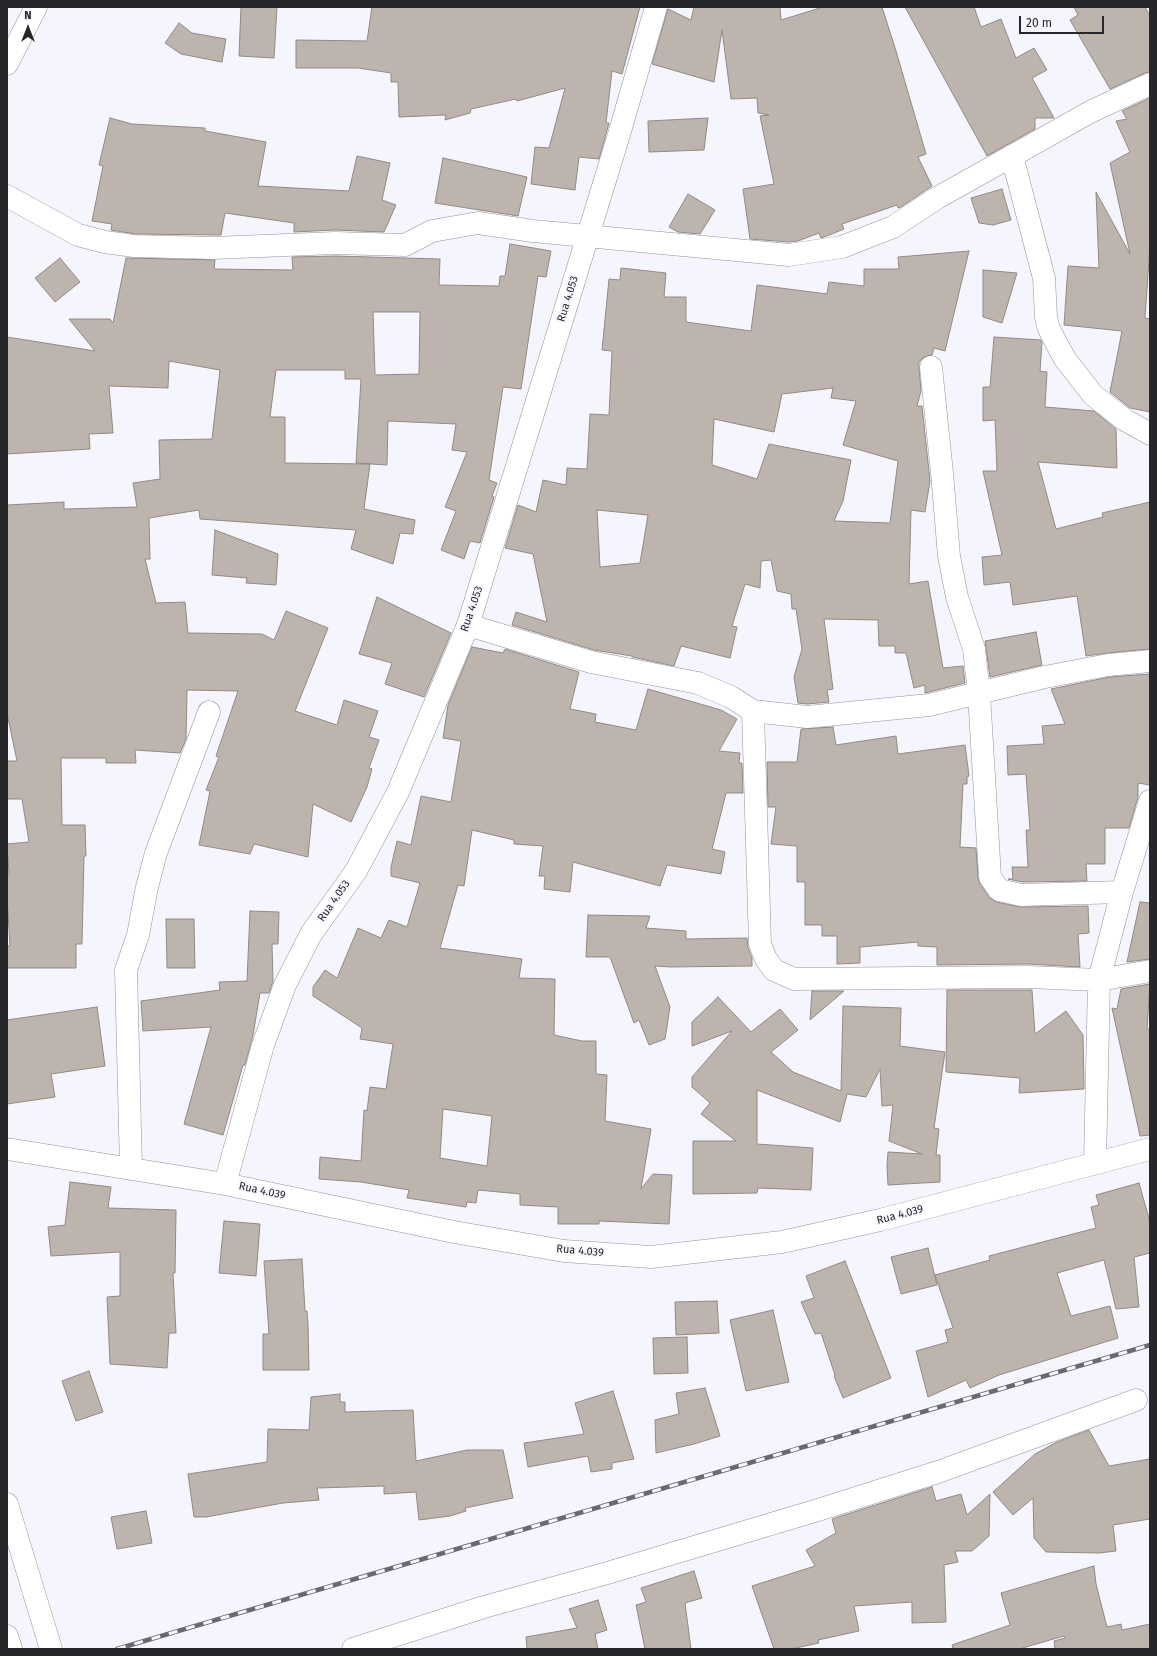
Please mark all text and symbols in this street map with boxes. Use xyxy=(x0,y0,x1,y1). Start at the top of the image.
north arrow xyxy=(8,8,48,48)
scale bar xyxy=(1021,8,1106,34)
text: N xyxy=(24,9,32,22)
text: 20 m xyxy=(1026,16,1052,30)
street label: Rua 4.053 xyxy=(555,274,581,324)
street label: Rua 4.053 xyxy=(458,584,486,634)
street label: Rua 4.053 xyxy=(315,878,353,924)
street label: Rua 4.039 xyxy=(237,1180,287,1202)
street label: Rua 4.039 xyxy=(875,1202,925,1228)
street label: Rua 4.039 xyxy=(556,1242,604,1260)

